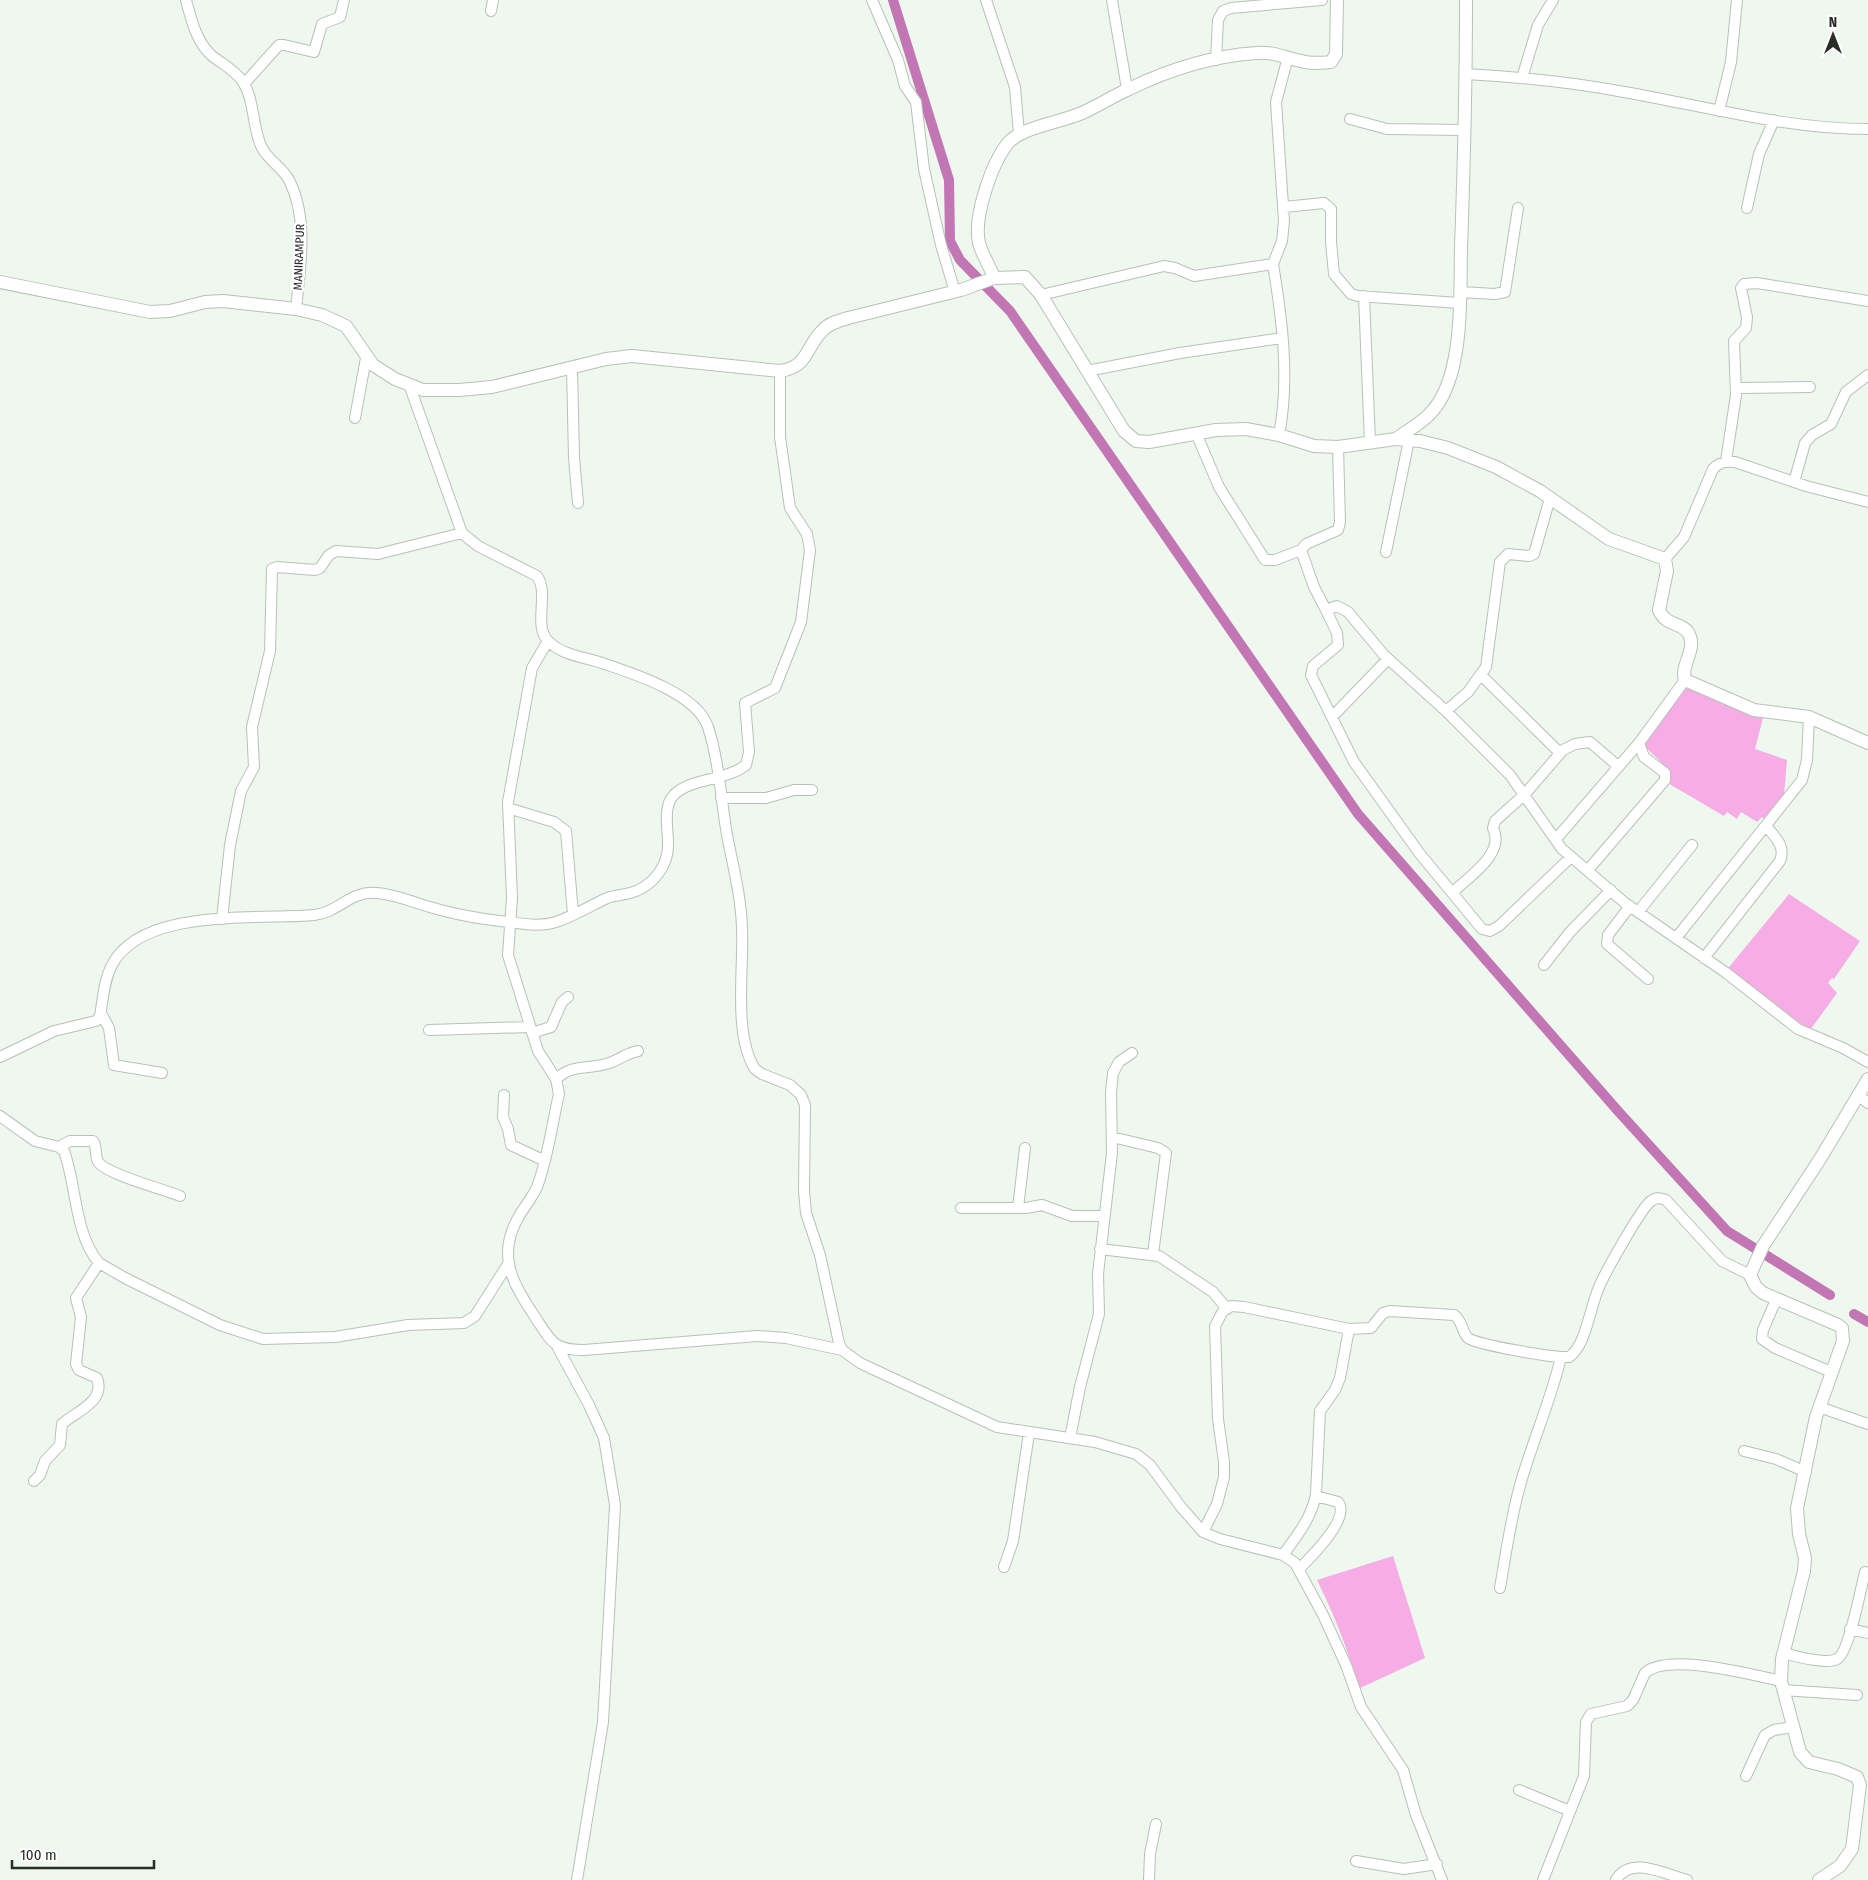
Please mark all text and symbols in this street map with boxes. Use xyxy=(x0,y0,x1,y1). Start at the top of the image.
north arrow xyxy=(1808,10,1858,60)
text: N xyxy=(1829,14,1837,31)
street label: MANIRAMPUR xyxy=(291,223,307,290)
scale bar xyxy=(12,1838,155,1870)
text: 100 m xyxy=(20,1846,57,1864)

